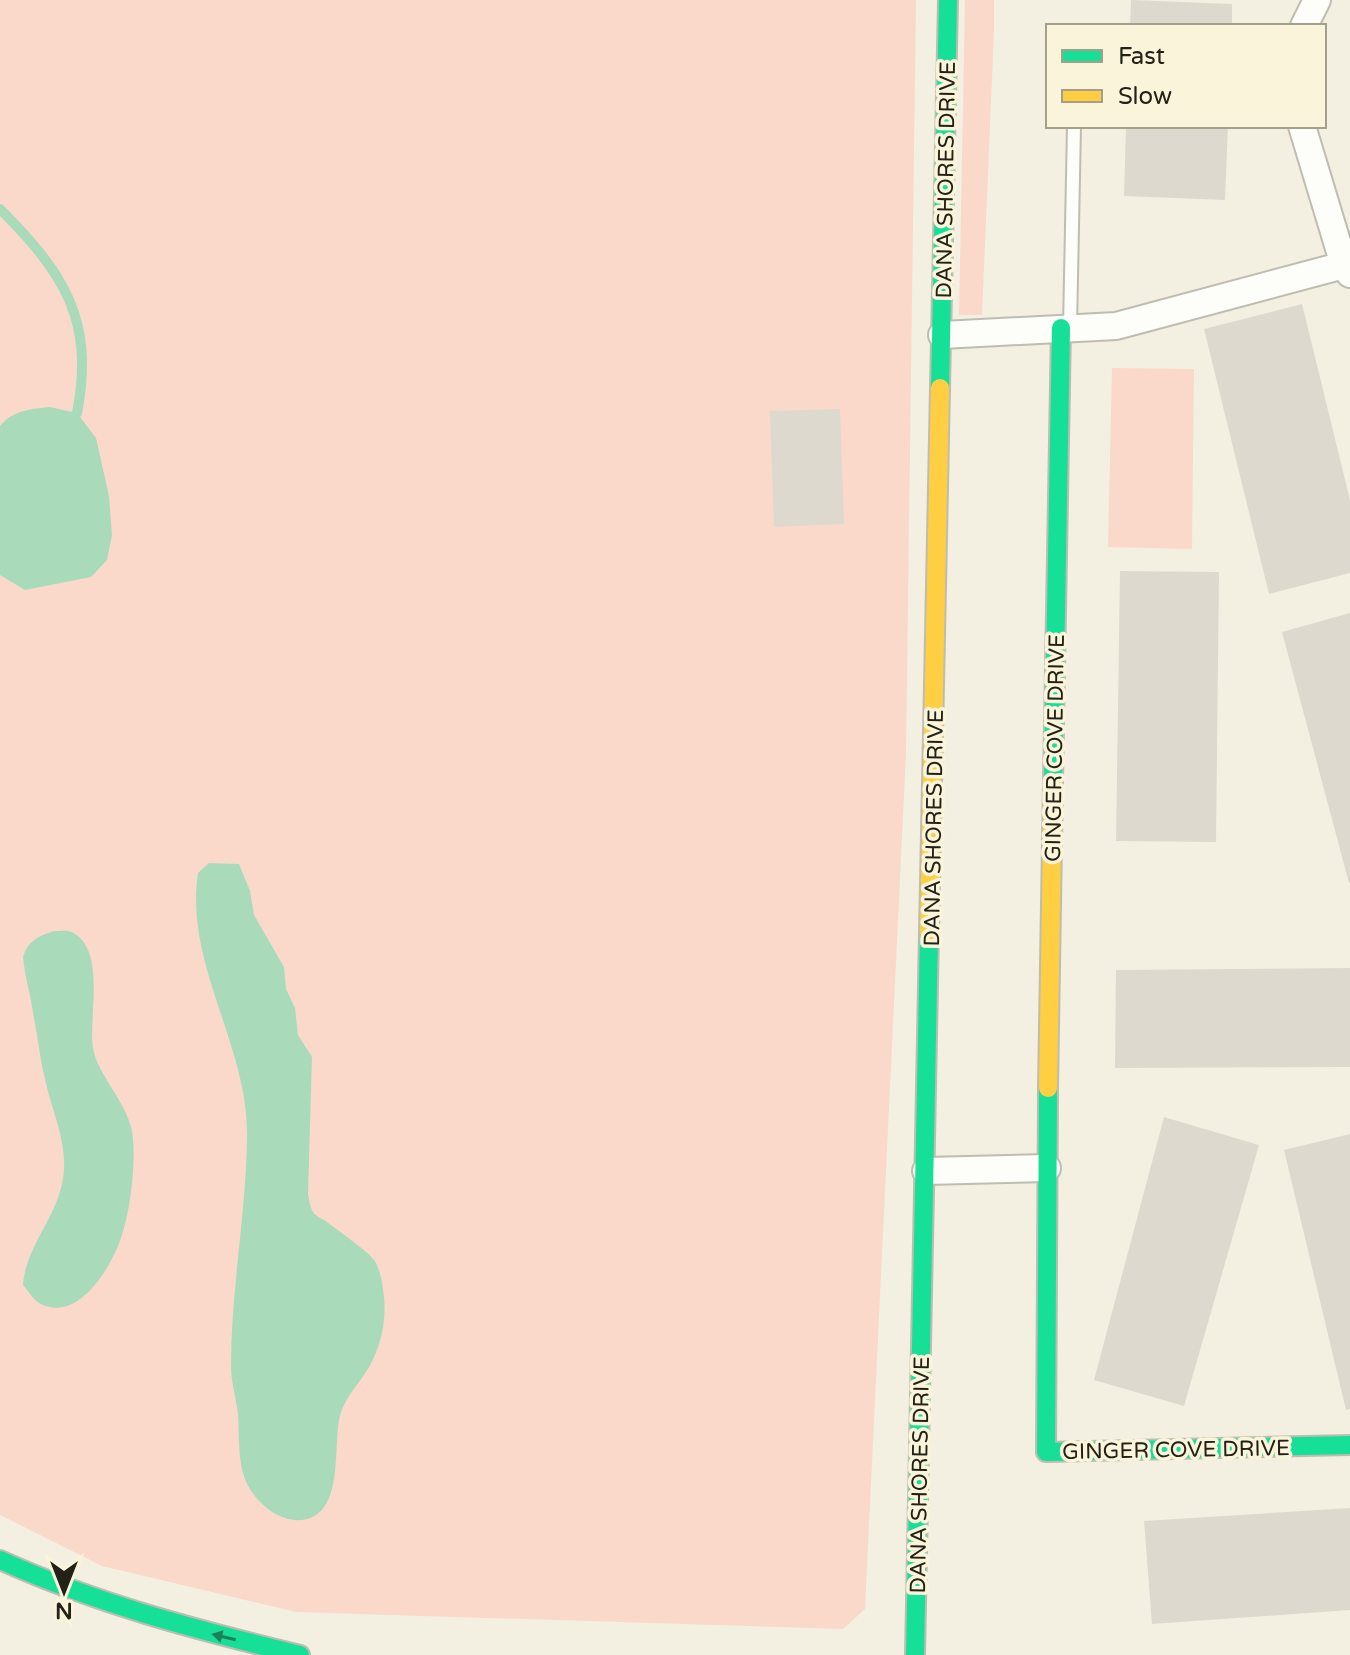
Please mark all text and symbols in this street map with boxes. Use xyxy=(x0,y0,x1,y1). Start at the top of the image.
legend xyxy=(1046,24,1326,128)
text: Fast xyxy=(1118,42,1165,71)
street label: DANA SHORES DRIVE xyxy=(931,61,961,299)
text: Slow xyxy=(1118,82,1172,111)
street label: GINGER COVE DRIVE xyxy=(1040,634,1070,862)
street label: DANA SHORES DRIVE xyxy=(919,709,949,947)
street label: DANA SHORES DRIVE xyxy=(905,1356,935,1594)
street label: GINGER COVE DRIVE xyxy=(1062,1435,1290,1465)
north arrow xyxy=(24,1551,104,1631)
text: N xyxy=(55,1597,73,1623)
one-way arrow xyxy=(211,1631,236,1643)

